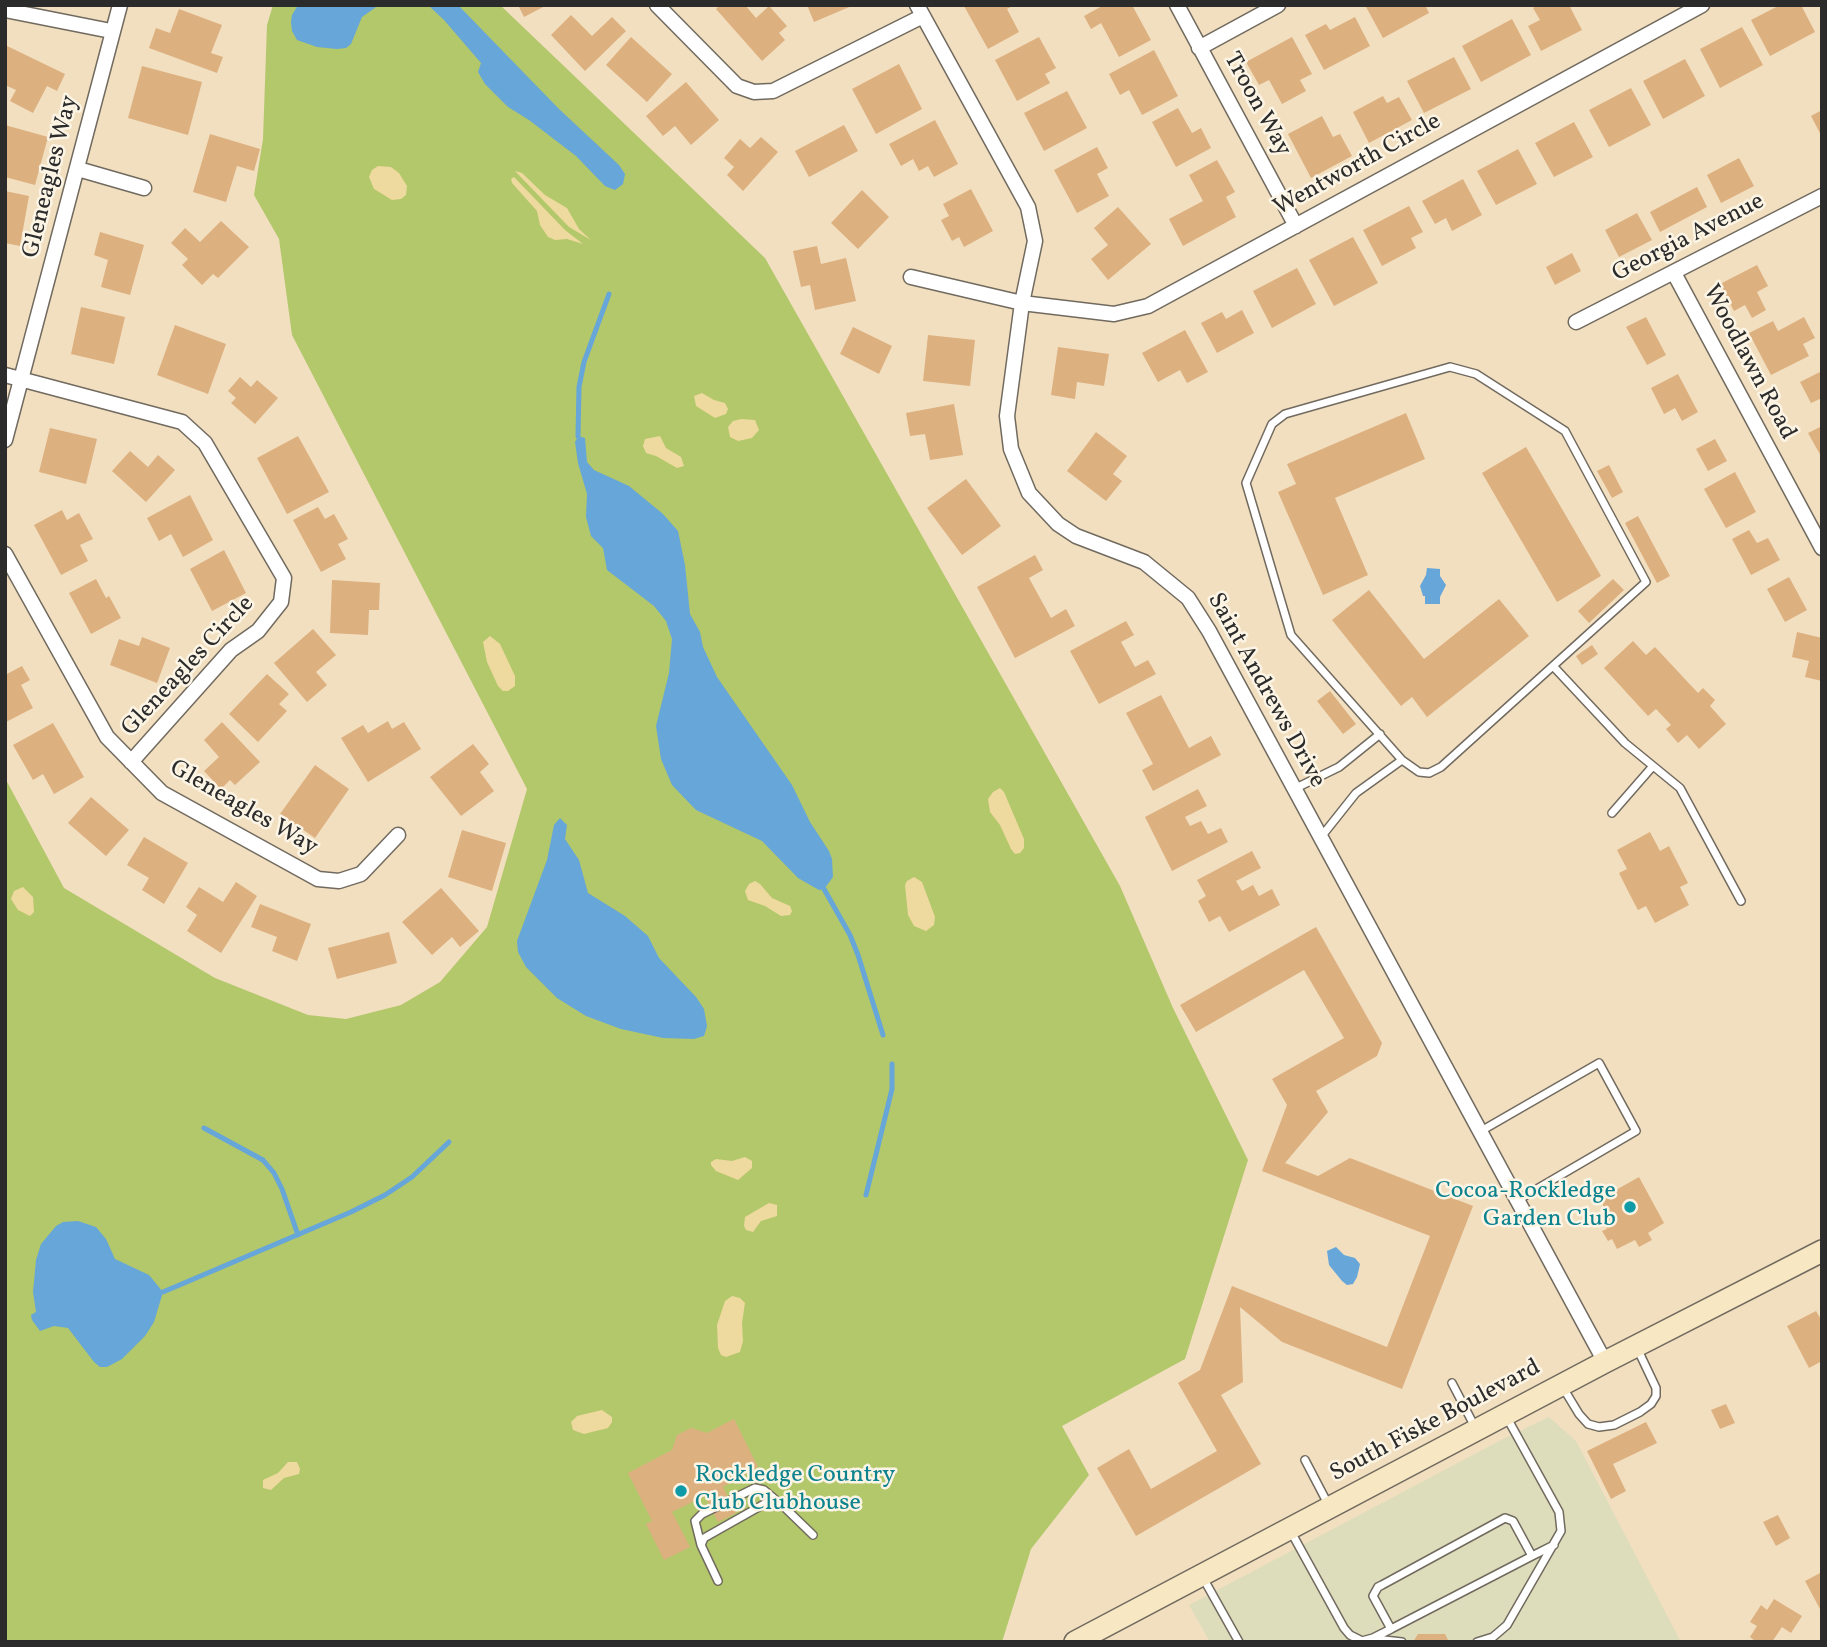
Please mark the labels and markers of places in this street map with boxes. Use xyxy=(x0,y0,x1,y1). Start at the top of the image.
place label: Cocoa-Rockledge Garden Club xyxy=(1435,1179,1616,1235)
marker: Cocoa-Rockledge Garden Club xyxy=(1622,1199,1638,1215)
place label: Rockledge Country Club Clubhouse xyxy=(695,1463,895,1519)
marker: Rockledge Country Club Clubhouse xyxy=(673,1483,689,1499)

